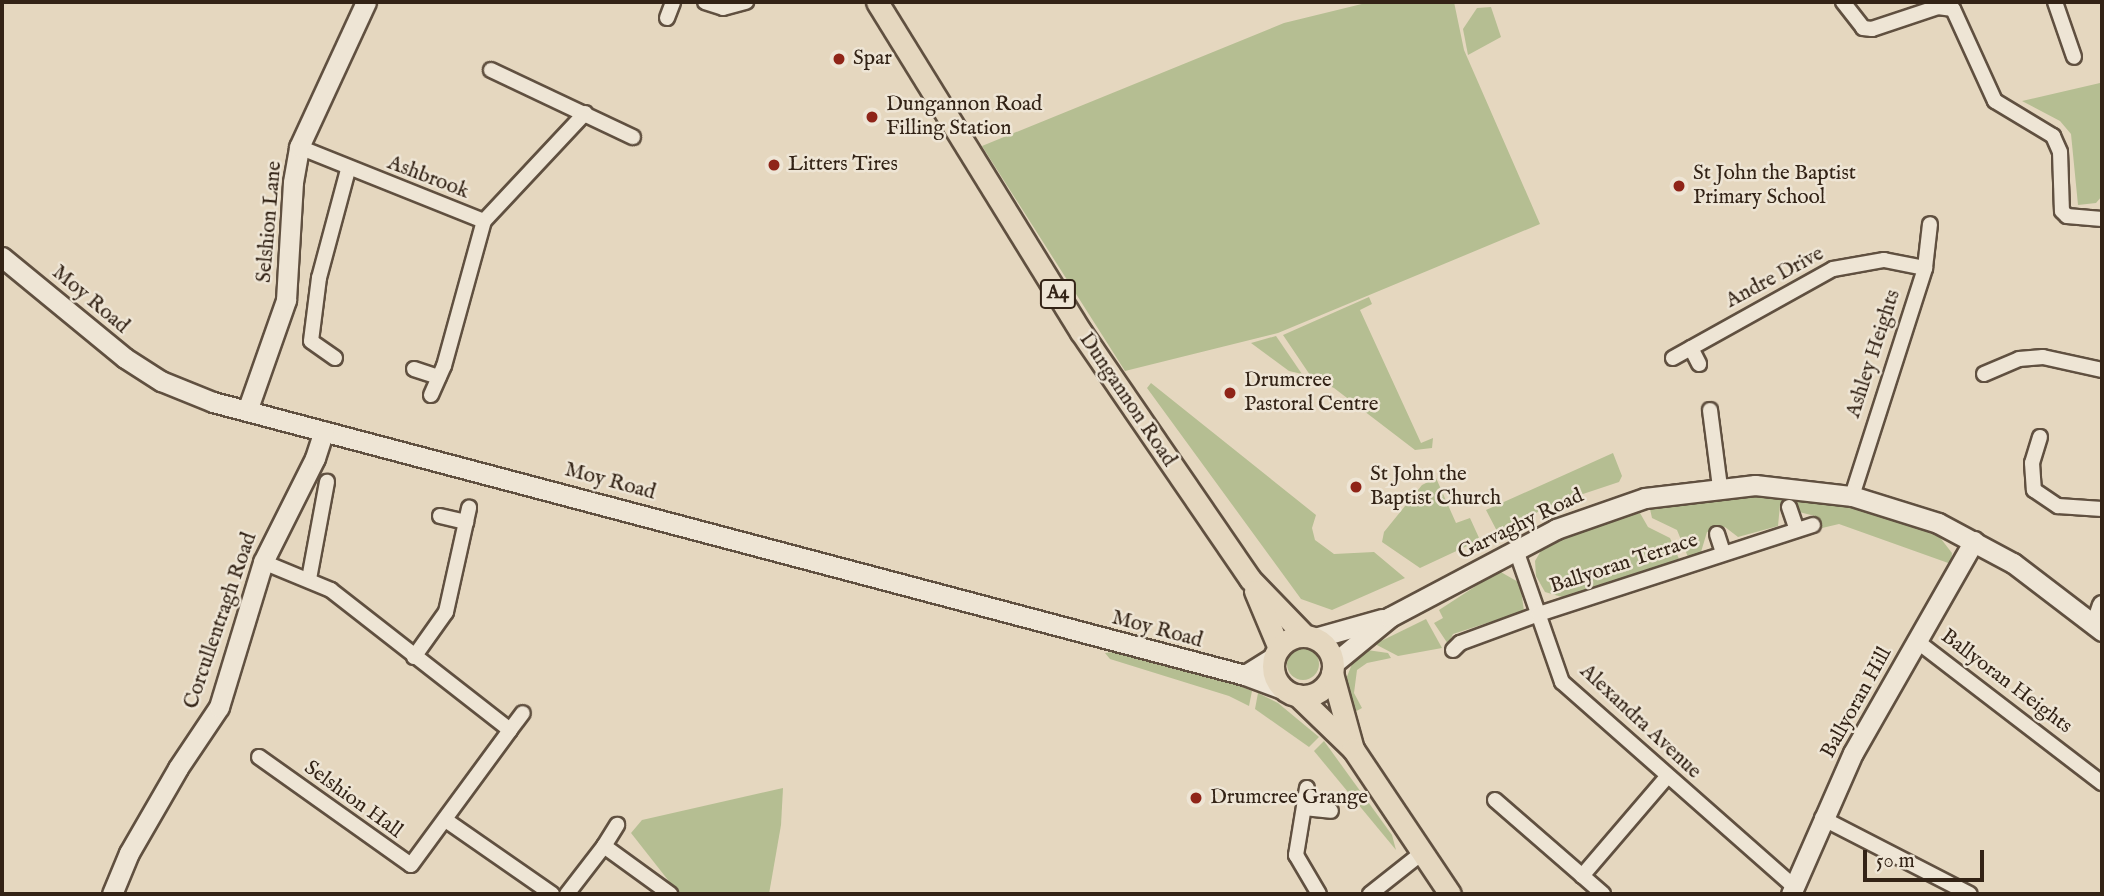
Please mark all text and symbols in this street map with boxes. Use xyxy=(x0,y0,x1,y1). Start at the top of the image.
place label: Spar xyxy=(853,46,892,72)
marker: Spar xyxy=(831,51,847,67)
place label: Dungannon Road Filling Station xyxy=(886,92,1042,142)
marker: Dungannon Road Filling Station xyxy=(864,109,880,125)
street label: Ashbrook xyxy=(384,151,472,205)
place label: Litters Tires xyxy=(788,152,898,178)
marker: Litters Tires xyxy=(766,157,782,173)
street label: Selshion Lane xyxy=(252,160,288,284)
place label: St John the Baptist Primary School xyxy=(1693,161,1856,211)
marker: St John the Baptist Primary School xyxy=(1671,178,1687,194)
street label: Andre Drive xyxy=(1722,242,1828,314)
street label: Moy Road xyxy=(46,260,134,340)
road number: A4 xyxy=(1039,278,1077,310)
street label: Ashley Heights xyxy=(1841,287,1907,421)
street label: Dungannon Road xyxy=(1073,328,1181,472)
place label: Drumcree Pastoral Centre xyxy=(1244,368,1378,418)
marker: Drumcree Pastoral Centre xyxy=(1222,385,1238,401)
street label: Moy Road xyxy=(562,458,658,506)
place label: St John the Baptist Church xyxy=(1370,462,1501,512)
marker: St John the Baptist Church xyxy=(1348,479,1364,495)
street label: Garvaghy Road xyxy=(1454,484,1588,566)
street label: Ballyoran Terrace xyxy=(1547,528,1701,600)
street label: Corcullentragh Road xyxy=(179,530,263,712)
street label: Moy Road xyxy=(1109,606,1205,654)
street label: Ballyoran Heights xyxy=(1935,624,2077,740)
street label: Ballyoran Hill xyxy=(1816,643,1898,763)
street label: Alexandra Avenue xyxy=(1574,659,1706,785)
street label: Selshion Hall xyxy=(299,756,407,844)
place label: Drumcree Grange xyxy=(1210,785,1368,811)
marker: Drumcree Grange xyxy=(1188,790,1204,806)
scale bar xyxy=(1866,836,1987,880)
text: 50 m xyxy=(1876,848,1915,875)

